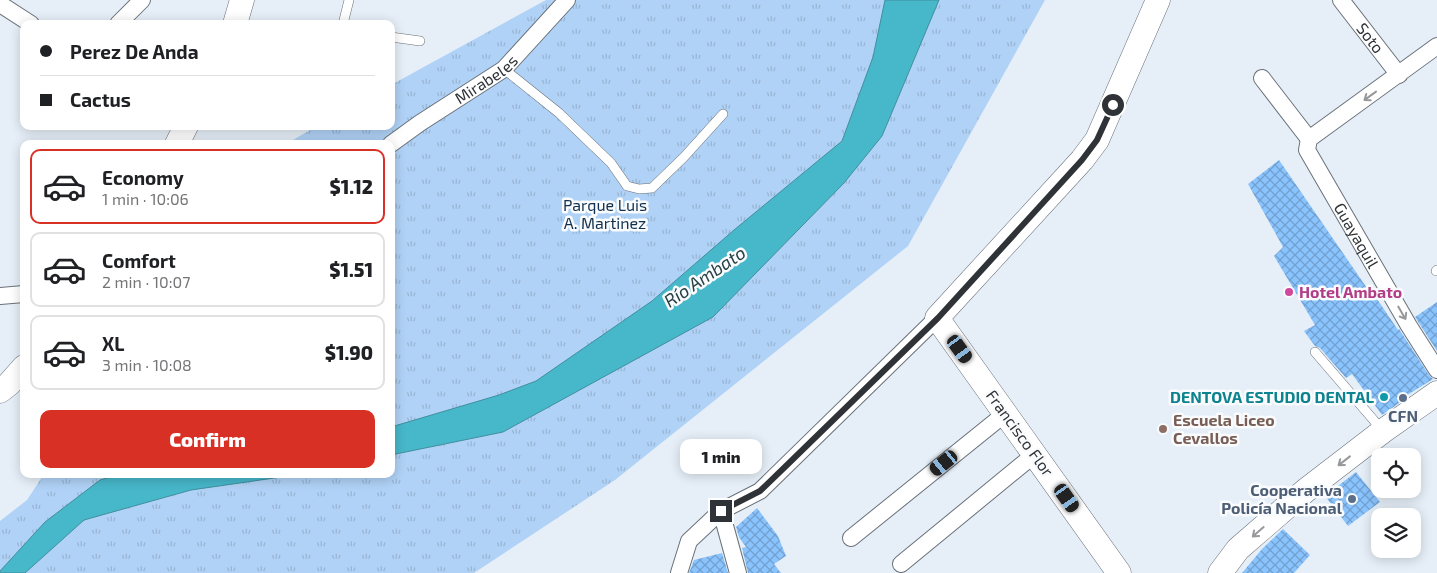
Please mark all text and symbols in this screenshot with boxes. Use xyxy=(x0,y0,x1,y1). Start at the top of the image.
street label: Soto xyxy=(1353,19,1388,57)
text: Perez De Anda xyxy=(70,40,199,63)
street label: Mirabeles xyxy=(451,51,521,107)
text: Cactus xyxy=(70,88,131,111)
one-way arrow xyxy=(1363,91,1377,101)
route start xyxy=(1102,94,1124,116)
icon: car xyxy=(42,164,87,209)
text: Economy xyxy=(102,166,184,189)
text: $1.12 xyxy=(330,175,373,198)
text: 1 min · 10:06 xyxy=(102,189,189,208)
park label: Parque Luis A. Martinez xyxy=(563,195,647,232)
street label: Guayaquil xyxy=(1331,199,1383,271)
water label: Río Ambato xyxy=(659,241,749,311)
icon: car xyxy=(42,247,87,292)
text: Comfort xyxy=(102,249,176,272)
text: $1.51 xyxy=(329,258,373,281)
text: 2 min · 10:07 xyxy=(102,272,190,291)
place label: Hotel Ambato xyxy=(1299,282,1402,301)
marker: Hotel Ambato xyxy=(1283,286,1295,298)
one-way arrow xyxy=(1397,306,1407,320)
icon: car xyxy=(42,330,87,375)
text: XL xyxy=(102,332,124,355)
car xyxy=(945,332,974,366)
text: $1.90 xyxy=(325,341,373,364)
text: 3 min · 10:08 xyxy=(102,355,192,374)
street label: Francisco Flor xyxy=(983,386,1058,480)
place label: DENTOVA ESTUDIO DENTAL xyxy=(1170,387,1374,406)
marker: DENTOVA ESTUDIO DENTAL xyxy=(1378,391,1390,403)
marker: CFN xyxy=(1397,392,1409,404)
place label: CFN xyxy=(1388,406,1418,425)
button: Confirm xyxy=(40,410,375,468)
place label: Escuela Liceo Cevallos xyxy=(1173,410,1275,447)
marker: Escuela Liceo Cevallos xyxy=(1157,423,1169,435)
callout: 1 min xyxy=(680,438,762,474)
text: 1 min xyxy=(701,447,741,466)
car xyxy=(927,448,960,478)
map controls xyxy=(1371,448,1421,558)
button: locate xyxy=(1371,448,1421,498)
one-way arrow xyxy=(1338,455,1351,466)
place label: Cooperativa Policía Nacional xyxy=(1221,480,1343,517)
car xyxy=(1052,481,1081,515)
marker: Cooperativa Policía Nacional xyxy=(1346,493,1358,505)
route end xyxy=(710,500,732,522)
button: layers xyxy=(1371,508,1421,558)
one-way arrow xyxy=(1252,526,1265,538)

